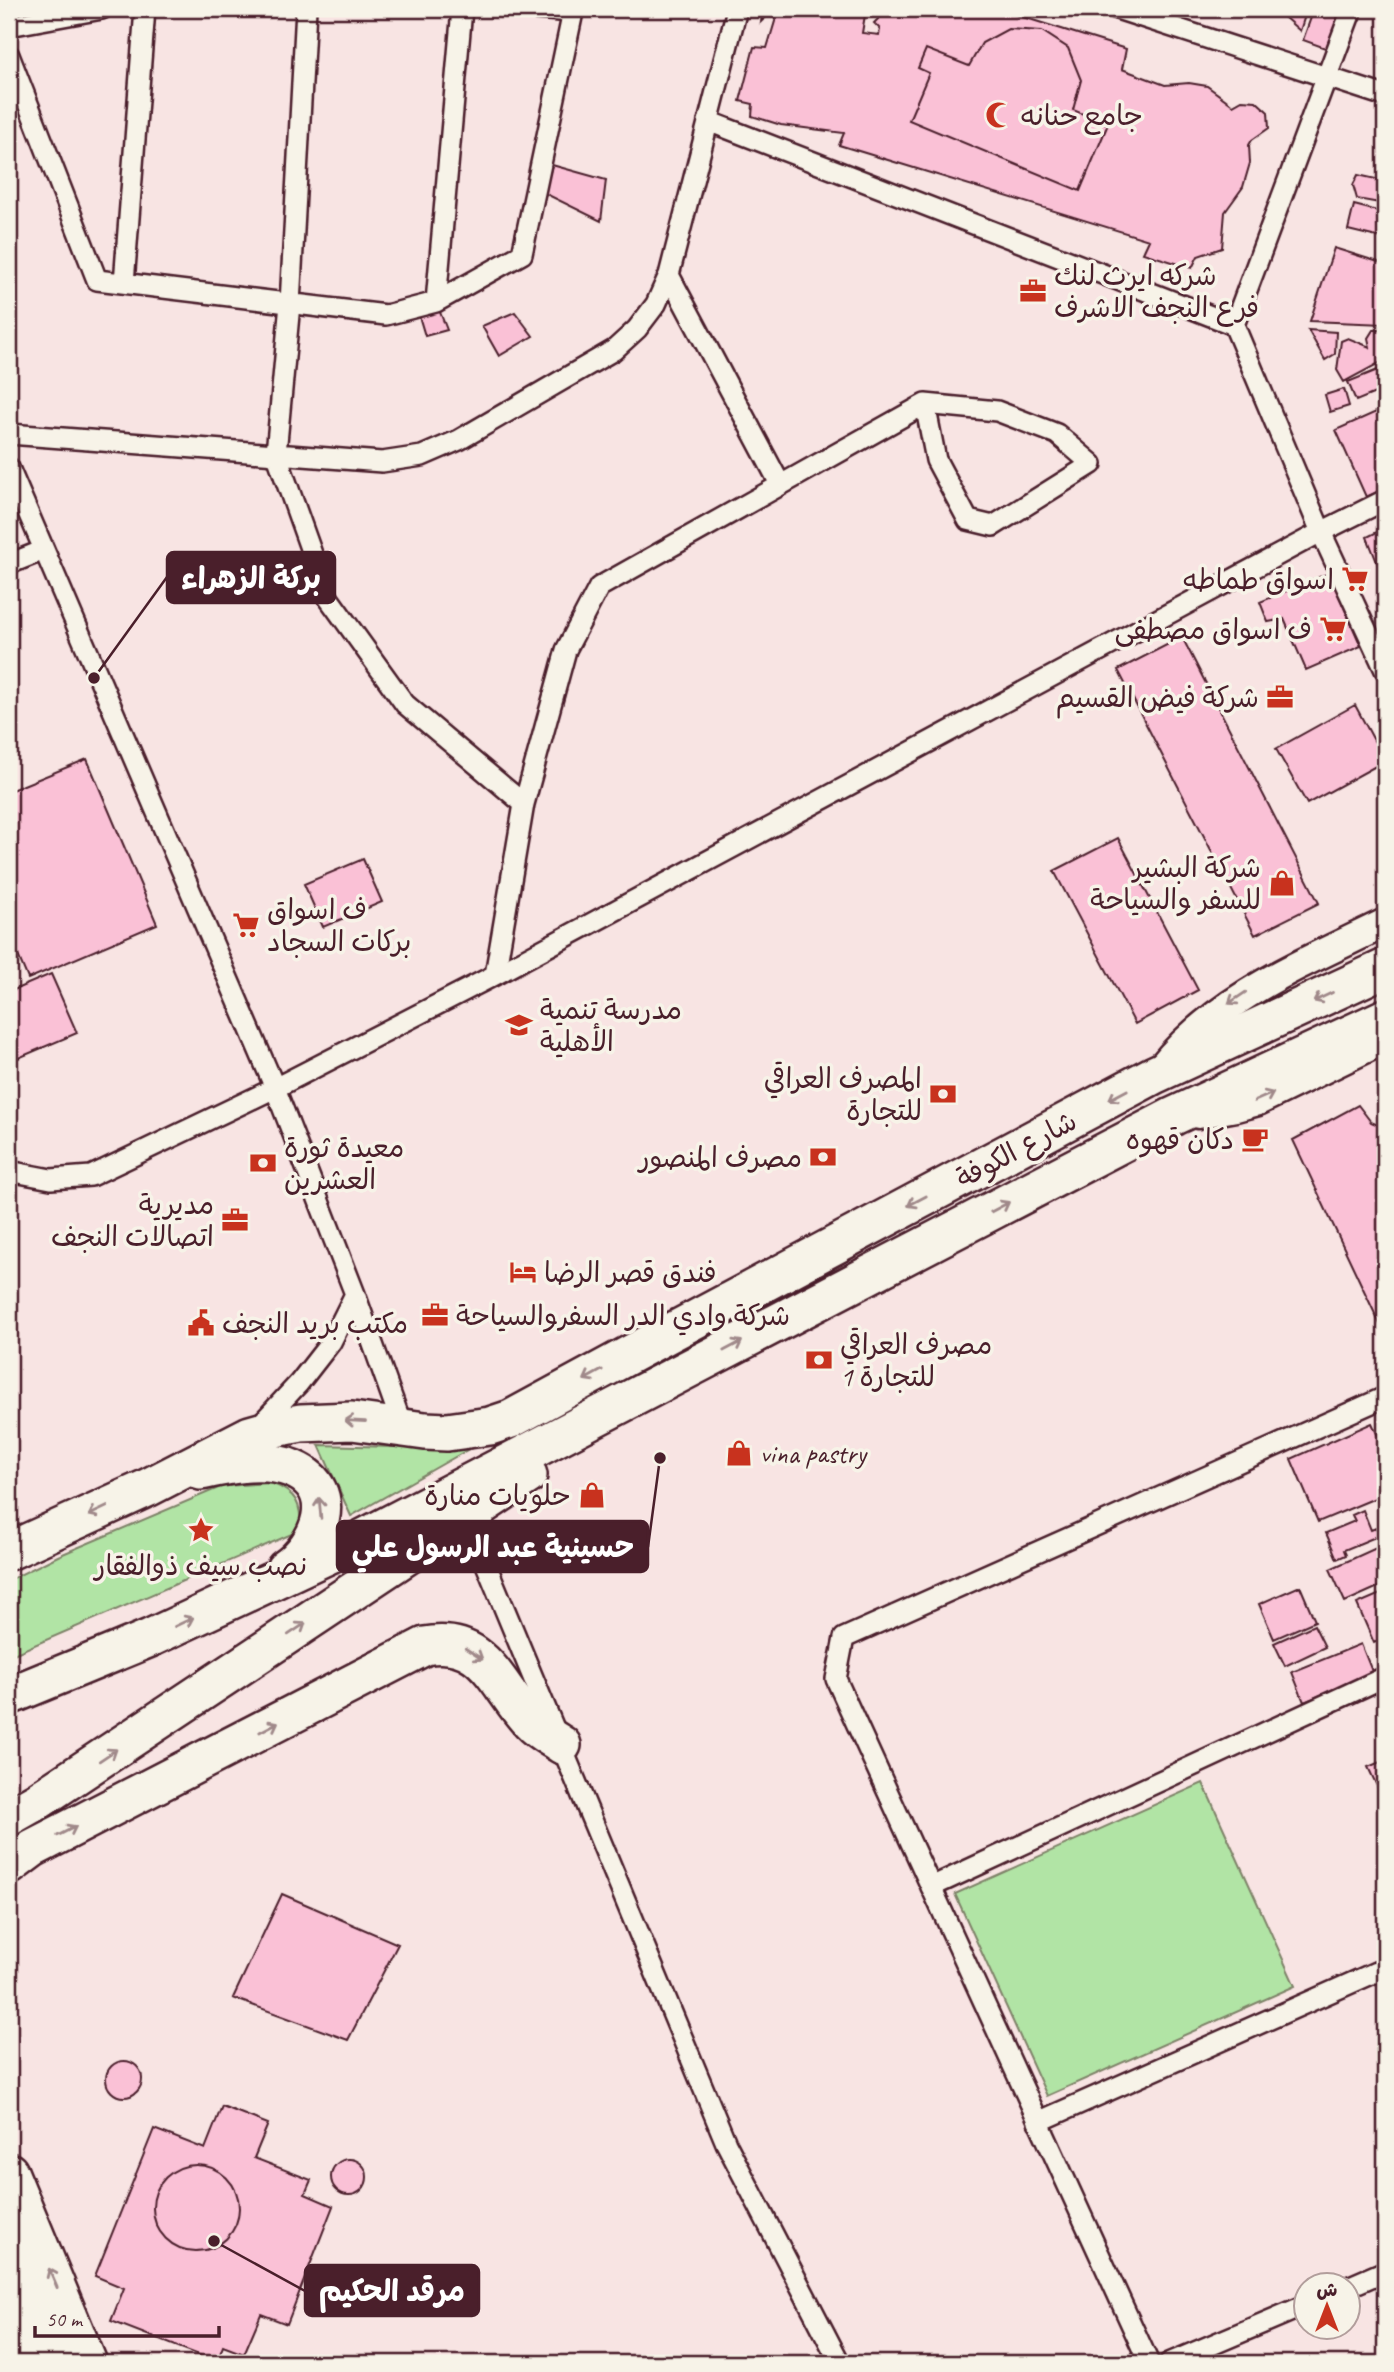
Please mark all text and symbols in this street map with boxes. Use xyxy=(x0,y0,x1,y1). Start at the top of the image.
place label: جامع حنانه xyxy=(1020,98,1143,135)
mosque icon: جامع حنانه xyxy=(984,100,1014,130)
place label: شركه ايرث لنك فرع النجف الاشرف xyxy=(1054,258,1259,327)
office icon: شركه ايرث لنك فرع النجف الاشرف xyxy=(1018,276,1048,306)
callout: بركة الزهراء xyxy=(167,552,335,603)
text: بركة الزهراء xyxy=(181,559,321,597)
place label: اسواق طماطه xyxy=(1182,562,1334,597)
supermarket icon: اسواق طماطه xyxy=(1340,564,1370,594)
place label: ف اسواق مصطفى xyxy=(1114,612,1312,647)
supermarket icon: ف اسواق مصطفى xyxy=(1318,614,1348,644)
place label: شركة فيض القسيم xyxy=(1056,680,1259,719)
office icon: شركة فيض القسيم xyxy=(1265,682,1295,712)
place label: شركة البشير للسفر والسياحة xyxy=(1090,850,1261,917)
shop icon: شركة البشير للسفر والسياحة xyxy=(1267,868,1297,898)
place label: ف اسواق بركات السجاد xyxy=(267,892,412,959)
supermarket icon: ف اسواق بركات السجاد xyxy=(231,910,261,940)
one-way arrow xyxy=(1313,991,1334,1004)
place label: مدرسة تنمية الأهلية xyxy=(540,992,682,1059)
one-way arrow xyxy=(1228,992,1248,1006)
school or university icon: مدرسة تنمية الأهلية xyxy=(504,1010,534,1040)
place label: المصرف العراقي للتجارة xyxy=(764,1061,922,1128)
bank icon: المصرف العراقي للتجارة xyxy=(928,1079,958,1109)
one-way arrow xyxy=(1108,1088,1129,1102)
one-way arrow xyxy=(1253,1090,1274,1103)
street label: شارع الكوفة xyxy=(950,1103,1084,1198)
place label: دكان قهوه xyxy=(1126,1122,1234,1158)
cafe icon: دكان قهوه xyxy=(1240,1124,1270,1154)
place label: معيدة ثورة العشرين xyxy=(284,1130,404,1197)
place label: مصرف المنصور xyxy=(637,1140,802,1175)
bank icon: مصرف المنصور xyxy=(808,1142,838,1172)
bank icon: معيدة ثورة العشرين xyxy=(248,1148,278,1178)
place label: مديرية اتصالات النجف xyxy=(51,1187,214,1254)
one-way arrow xyxy=(907,1195,928,1209)
one-way arrow xyxy=(989,1200,1010,1213)
office icon: مديرية اتصالات النجف xyxy=(220,1205,250,1235)
place label: فندق قصر الرضا xyxy=(544,1255,717,1290)
hotel icon: فندق قصر الرضا xyxy=(508,1257,538,1287)
place label: شركة وادي الدر السفروالسياحة xyxy=(456,1298,790,1336)
office icon: شركة وادي الدر السفروالسياحة xyxy=(420,1300,450,1330)
place label: مكتب بريد النجف xyxy=(222,1306,408,1341)
public building icon: مكتب بريد النجف xyxy=(186,1308,216,1338)
place label: مصرف العراقي للتجارة 1 xyxy=(840,1327,992,1394)
one-way arrow xyxy=(722,1339,743,1352)
bank icon: مصرف العراقي للتجارة 1 xyxy=(804,1345,834,1375)
one-way arrow xyxy=(584,1368,604,1382)
one-way arrow xyxy=(343,1415,366,1428)
place label: vina pastry xyxy=(760,1436,868,1471)
shop icon: vina pastry xyxy=(724,1438,754,1468)
place label: حلويات منارة xyxy=(424,1478,571,1514)
shop icon: حلويات منارة xyxy=(577,1480,607,1510)
one-way arrow xyxy=(313,1497,326,1520)
one-way arrow xyxy=(87,1505,109,1518)
place icon: نصب سيف ذوالفقار xyxy=(186,1515,216,1545)
callout: حسينية عبد الرسول علي xyxy=(337,1521,648,1572)
text: حسينية عبد الرسول علي xyxy=(352,1528,634,1573)
place label: نصب سيف ذوالفقار xyxy=(93,1548,307,1583)
one-way arrow xyxy=(173,1615,195,1628)
one-way arrow xyxy=(287,1621,306,1636)
one-way arrow xyxy=(464,1647,483,1662)
one-way arrow xyxy=(258,1719,279,1733)
one-way arrow xyxy=(97,1747,117,1761)
one-way arrow xyxy=(56,1824,77,1838)
callout: مرقد الحكيم xyxy=(305,2265,479,2316)
one-way arrow xyxy=(45,2267,58,2289)
north arrow xyxy=(1292,2270,1362,2340)
text: مرقد الحكيم xyxy=(319,2272,465,2313)
text: ش xyxy=(1317,2278,1338,2302)
scale bar xyxy=(35,2295,219,2339)
text: 50 m xyxy=(46,2306,84,2332)

